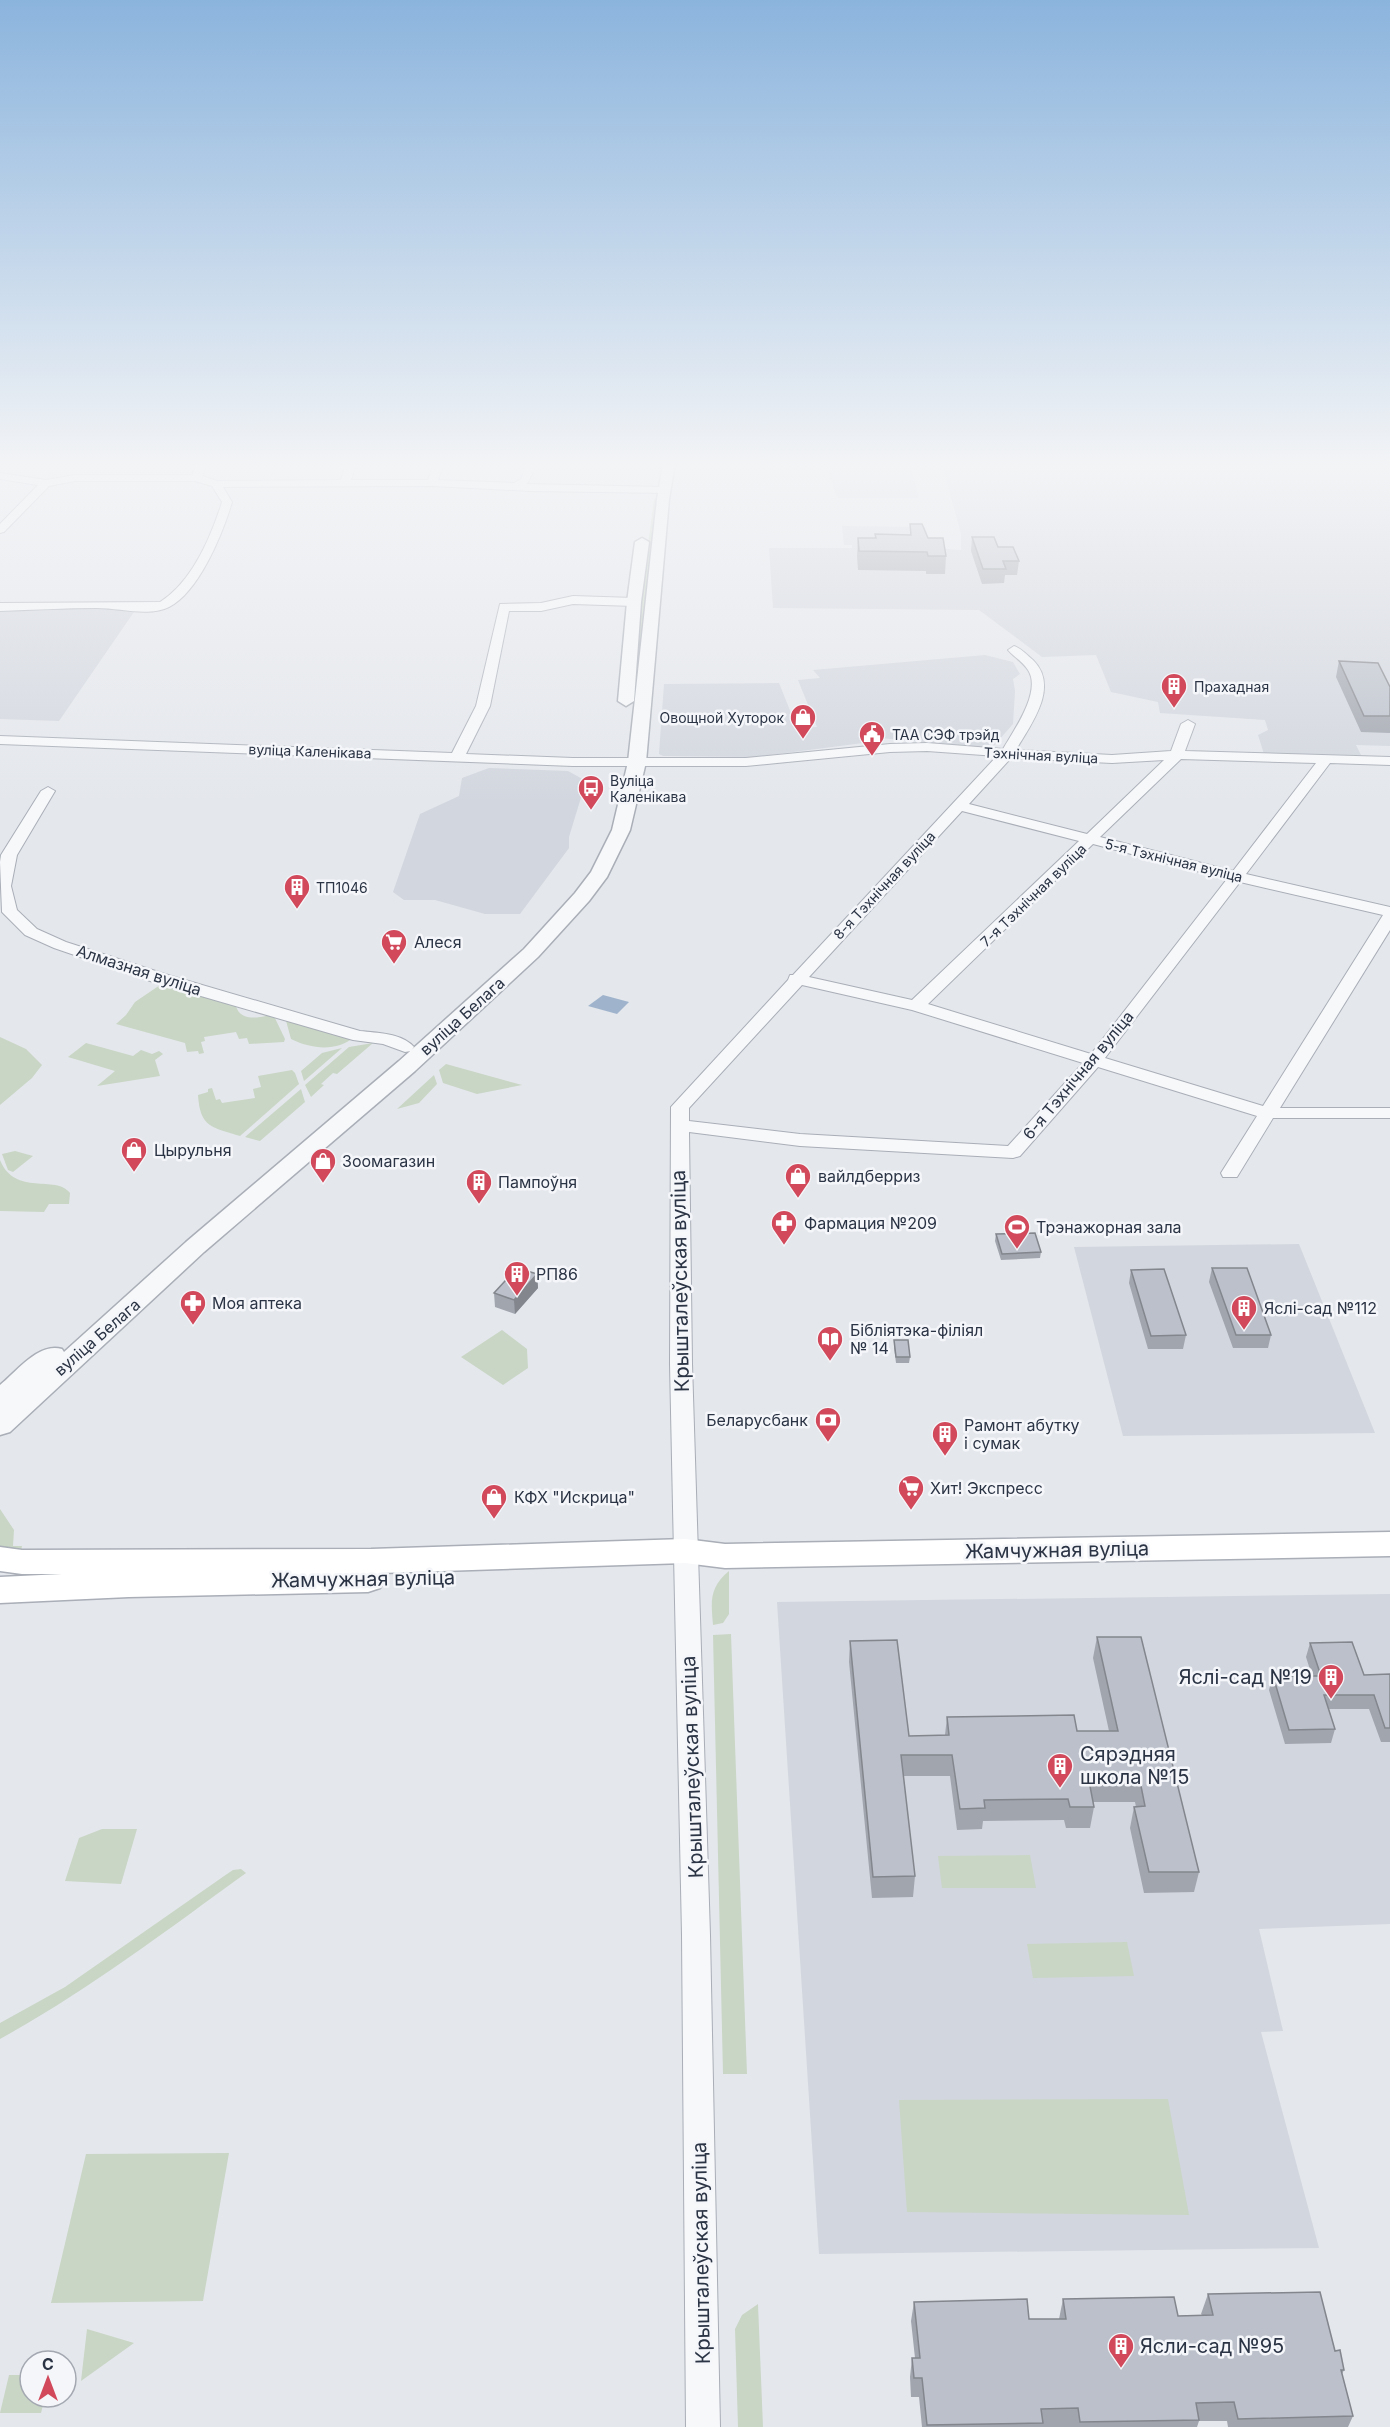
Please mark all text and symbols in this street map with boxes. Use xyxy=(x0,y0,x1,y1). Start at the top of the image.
building icon: Прахадная xyxy=(1159,671,1189,709)
place label: Прахадная xyxy=(1194,678,1269,695)
shop icon: Овощной Хуторок xyxy=(788,702,818,740)
place label: Овощной Хуторок xyxy=(660,709,784,726)
public building icon: ТАА СЭФ трэйд xyxy=(857,719,887,757)
place label: ТАА СЭФ трэйд xyxy=(892,726,1000,743)
street label: вуліца Каленікава xyxy=(248,740,372,762)
street label: Тэхнічная вуліца xyxy=(983,744,1099,766)
place label: Вуліца Каленікава xyxy=(610,772,686,805)
bus stop icon: Вуліца Каленікава xyxy=(576,773,606,811)
street label: 8-я Тэхнічная вуліца xyxy=(830,827,938,943)
street label: 5-я Тэхнічная вуліца xyxy=(1103,835,1245,885)
street label: 7-я Тэхнічная вуліца xyxy=(976,840,1090,950)
building icon: ТП1046 xyxy=(282,872,312,910)
place label: ТП1046 xyxy=(316,879,368,896)
supermarket icon: Алеся xyxy=(379,927,409,965)
place label: Алеся xyxy=(414,932,462,952)
street label: Алмазная вуліца xyxy=(74,940,204,1000)
street label: вуліца Белага xyxy=(415,973,509,1059)
street label: 6-я Тэхнічная вуліца xyxy=(1018,1007,1138,1143)
shop icon: Цырульня xyxy=(119,1135,149,1173)
place label: Цырульня xyxy=(154,1140,232,1160)
shop icon: Зоомагазин xyxy=(308,1146,338,1184)
place label: Зоомагазин xyxy=(342,1151,435,1171)
shop icon: вайлдберриз xyxy=(783,1161,813,1199)
place label: вайлдберриз xyxy=(818,1166,921,1186)
building icon: Пампоўня xyxy=(464,1167,494,1205)
street label: Крышталеўская вуліца xyxy=(666,1170,694,1392)
place label: Пампоўня xyxy=(498,1172,577,1192)
pharmacy icon: Фармация №209 xyxy=(769,1208,799,1246)
sports icon: Трэнажорная зала xyxy=(1002,1212,1032,1250)
place label: Фармация №209 xyxy=(804,1213,937,1233)
place label: Трэнажорная зала xyxy=(1036,1217,1182,1237)
building icon: РП86 xyxy=(502,1259,532,1297)
place label: РП86 xyxy=(536,1264,578,1284)
pharmacy icon: Моя аптека xyxy=(178,1288,208,1326)
place label: Моя аптека xyxy=(212,1293,302,1313)
building icon: Яслі-сад №112 xyxy=(1229,1293,1259,1331)
street label: вуліца Белага xyxy=(50,1294,144,1380)
place label: Яслі-сад №112 xyxy=(1264,1298,1377,1318)
place label: Бібліятэка-філіял № 14 xyxy=(850,1320,983,1358)
library icon: Бібліятэка-філіял № 14 xyxy=(815,1324,845,1362)
bank icon: Беларусбанк xyxy=(813,1405,843,1443)
place label: Беларусбанк xyxy=(706,1410,808,1430)
place label: Рамонт абутку і сумак xyxy=(964,1415,1080,1453)
building icon: Рамонт абутку і сумак xyxy=(930,1419,960,1457)
supermarket icon: Хит! Экспресс xyxy=(896,1473,926,1511)
place label: Хит! Экспресс xyxy=(930,1478,1043,1498)
shop icon: КФХ "Искрица" xyxy=(479,1482,509,1520)
place label: КФХ "Искрица" xyxy=(514,1487,635,1507)
street label: Жамчужная вуліца xyxy=(965,1536,1149,1564)
street label: Жамчужная вуліца xyxy=(271,1565,455,1593)
street label: Крышталеўская вуліца xyxy=(676,1655,708,1879)
building icon: Яслі-сад №19 xyxy=(1316,1662,1346,1700)
place label: Яслі-сад №19 xyxy=(1179,1665,1312,1689)
place label: Сярэдняя школа №15 xyxy=(1080,1742,1189,1789)
building icon: Сярэдняя школа №15 xyxy=(1045,1751,1075,1789)
street label: Крышталеўская вуліца xyxy=(687,2142,715,2364)
building icon: Ясли-сад №95 xyxy=(1106,2331,1136,2369)
place label: Ясли-сад №95 xyxy=(1140,2334,1284,2358)
north arrow xyxy=(18,2349,78,2409)
text: С xyxy=(42,2354,54,2374)

